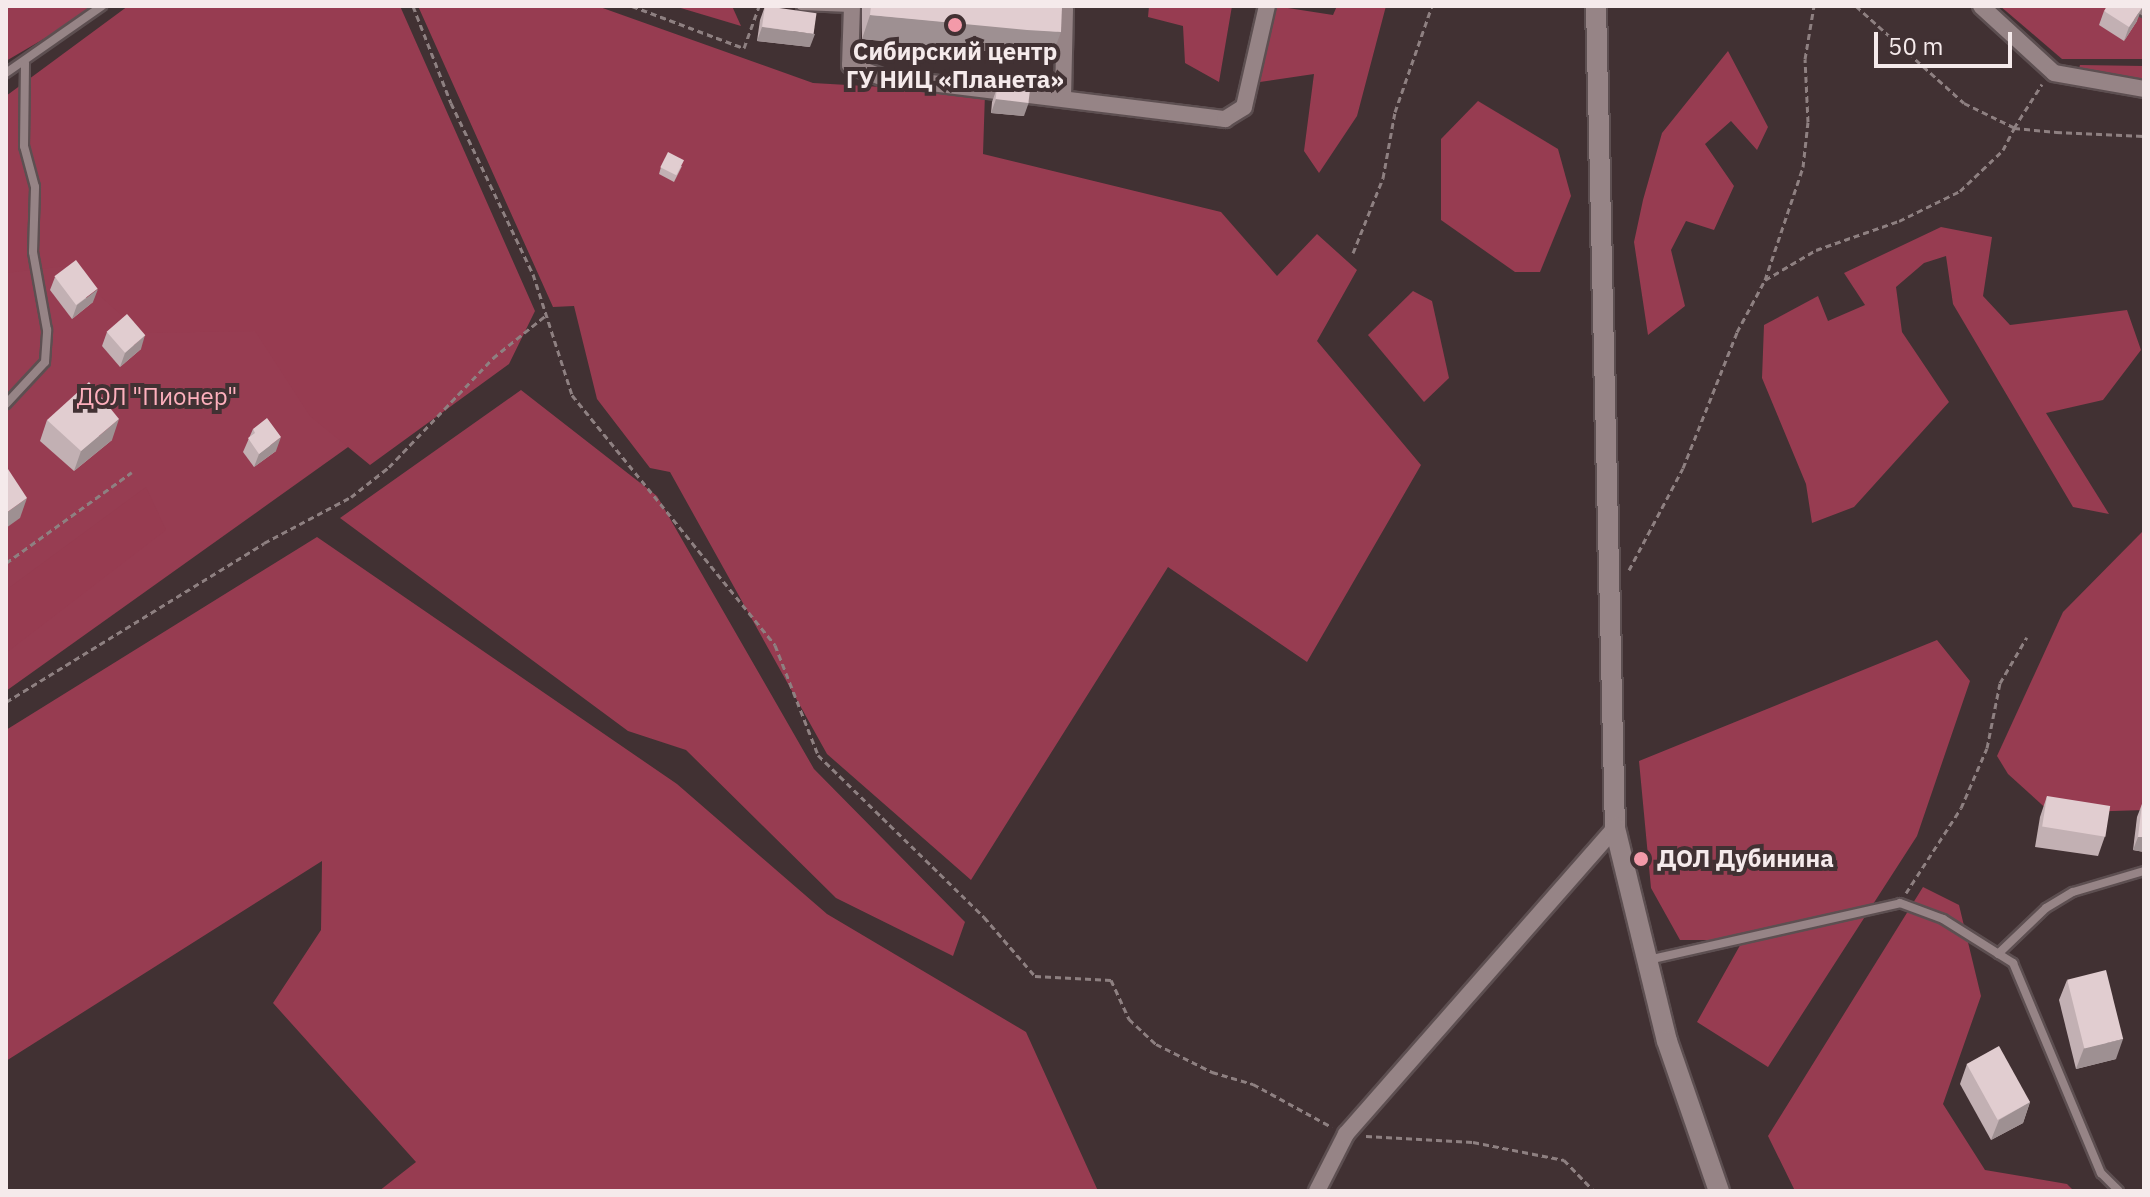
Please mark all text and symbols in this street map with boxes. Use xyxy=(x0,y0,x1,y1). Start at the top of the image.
marker: Сибирский центр ГУ НИЦ «Планета» xyxy=(946,16,964,34)
scale bar xyxy=(1878,16,2016,66)
text: 50 m xyxy=(1888,30,1943,62)
place label: Сибирский центр ГУ НИЦ «Планета» xyxy=(846,38,1064,94)
park label: ДОЛ "Пионер" xyxy=(77,383,237,411)
place label: ДОЛ Дубинина xyxy=(1657,845,1834,873)
marker: ДОЛ Дубинина xyxy=(1632,850,1650,868)

